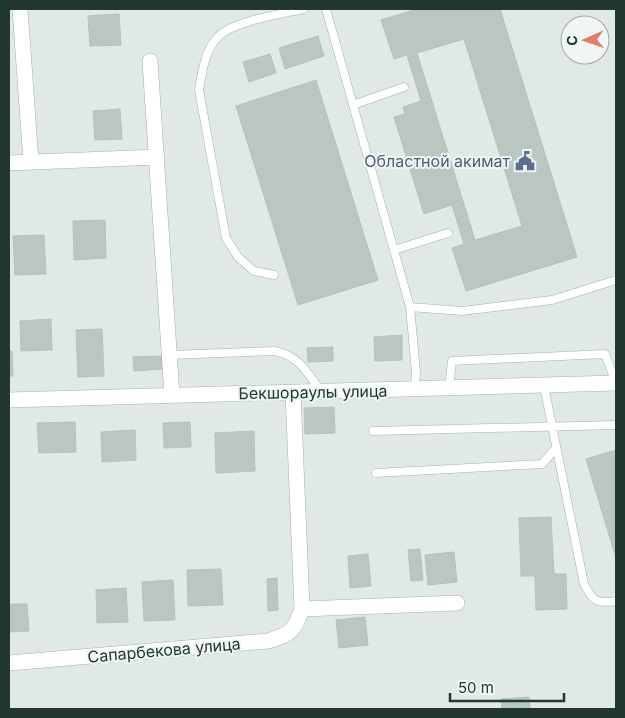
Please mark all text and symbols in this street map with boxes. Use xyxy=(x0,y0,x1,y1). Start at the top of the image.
north arrow xyxy=(560,15,610,65)
text: С xyxy=(563,35,580,46)
public building icon: Областной акимат xyxy=(514,150,536,172)
place label: Областной акимат xyxy=(364,151,511,171)
street label: Бекшораулы улица xyxy=(238,381,388,403)
street label: Сапарбекова улица xyxy=(87,633,241,667)
scale bar xyxy=(450,670,564,702)
text: 50 m xyxy=(458,678,494,697)

